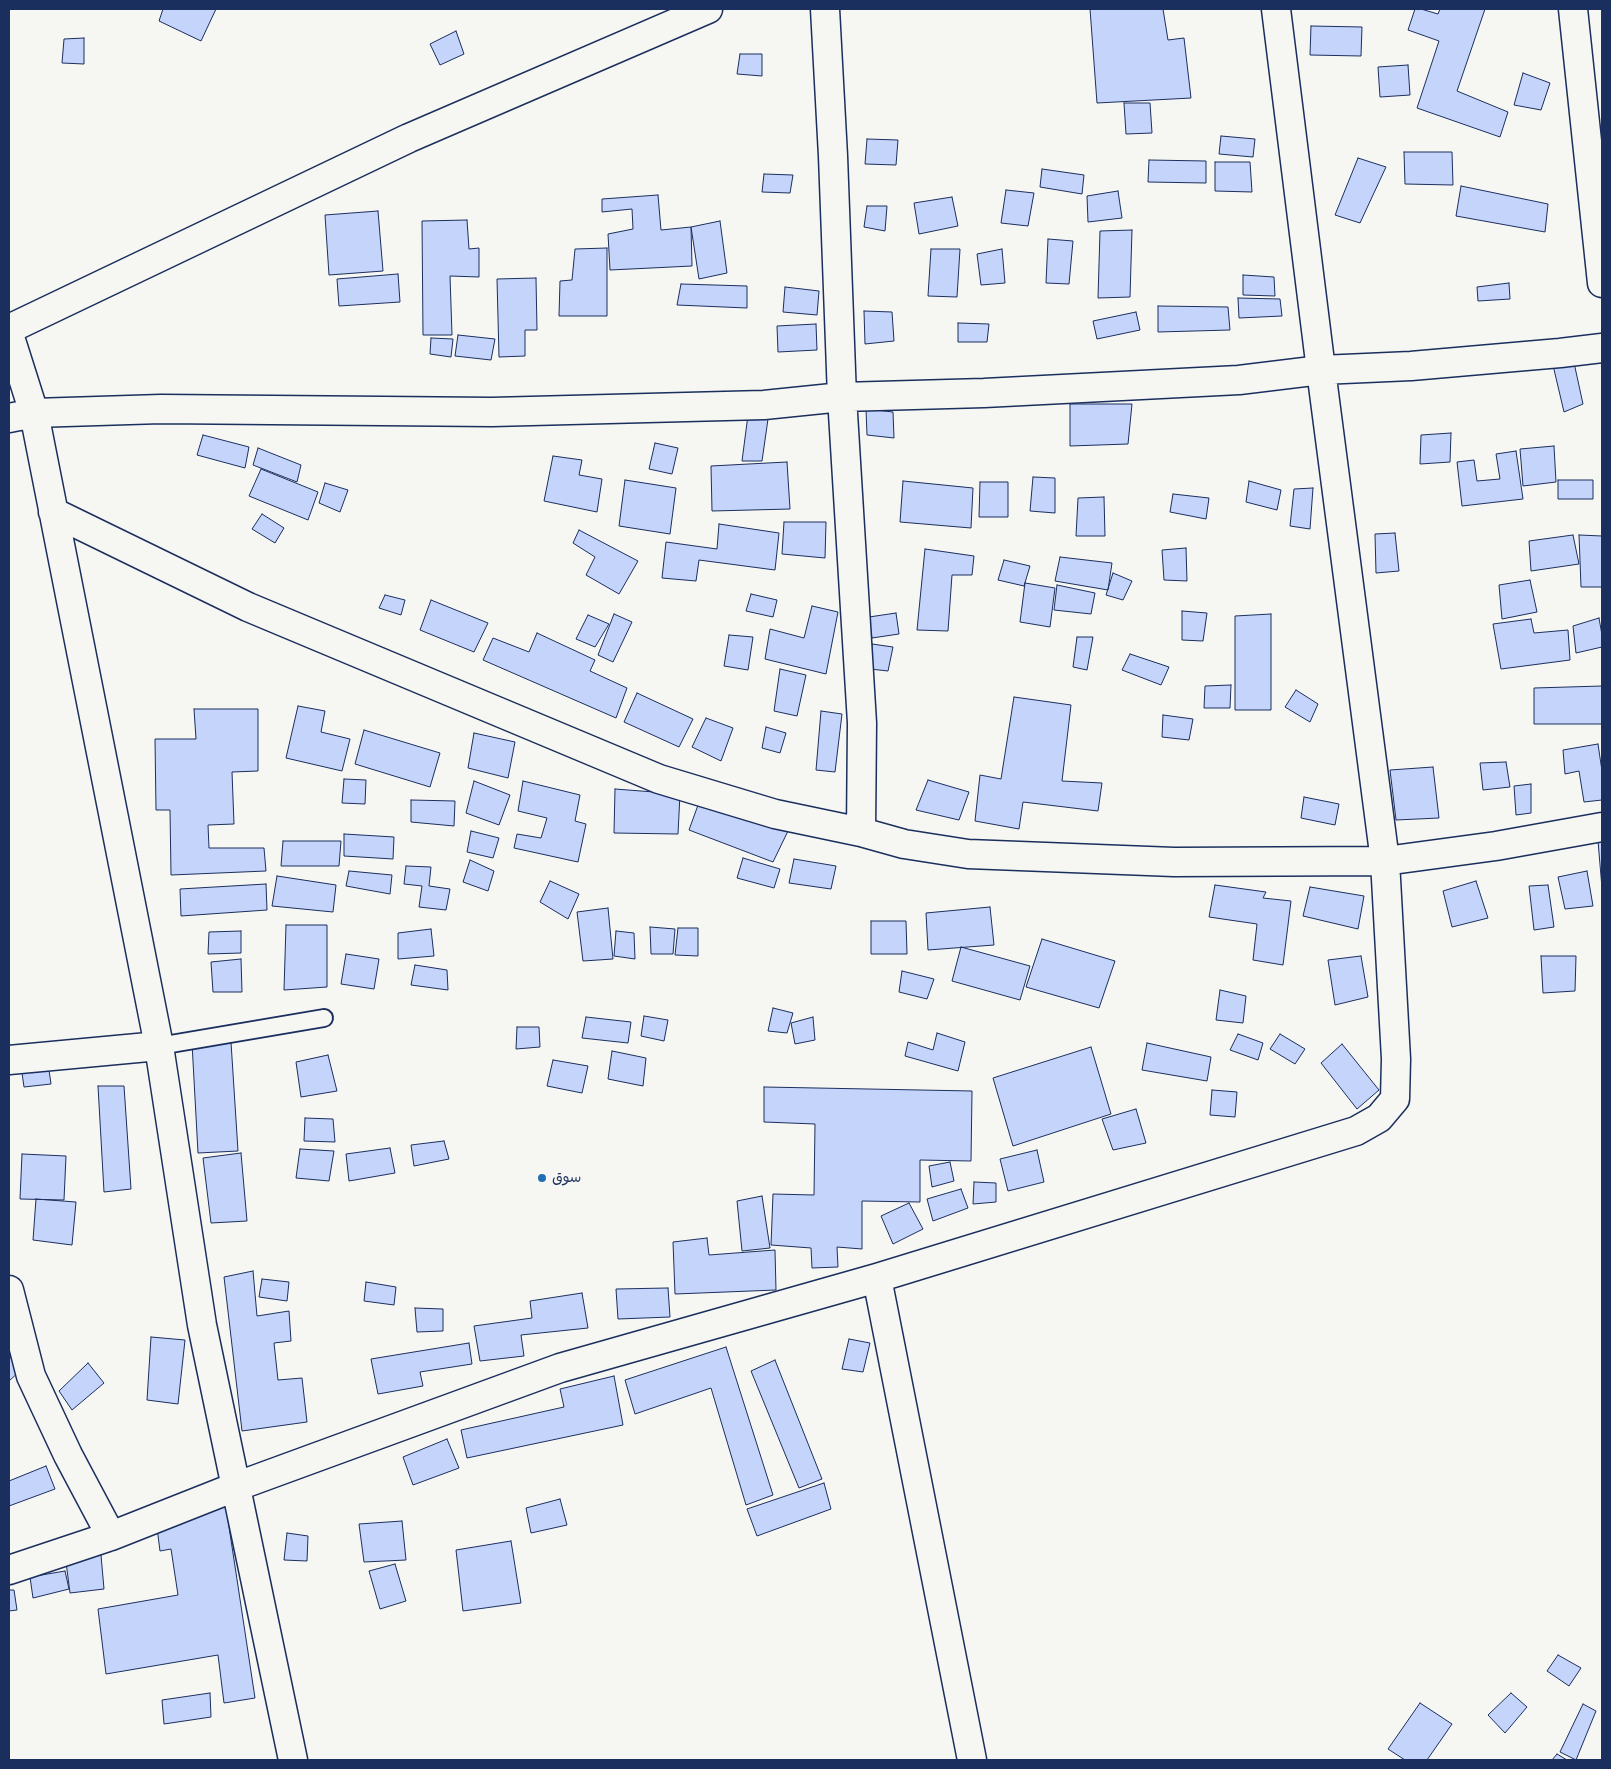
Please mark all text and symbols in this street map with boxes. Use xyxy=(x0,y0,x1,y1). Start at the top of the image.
place label: سوق xyxy=(552,1169,581,1187)
marker: سوق xyxy=(536,1172,548,1184)

